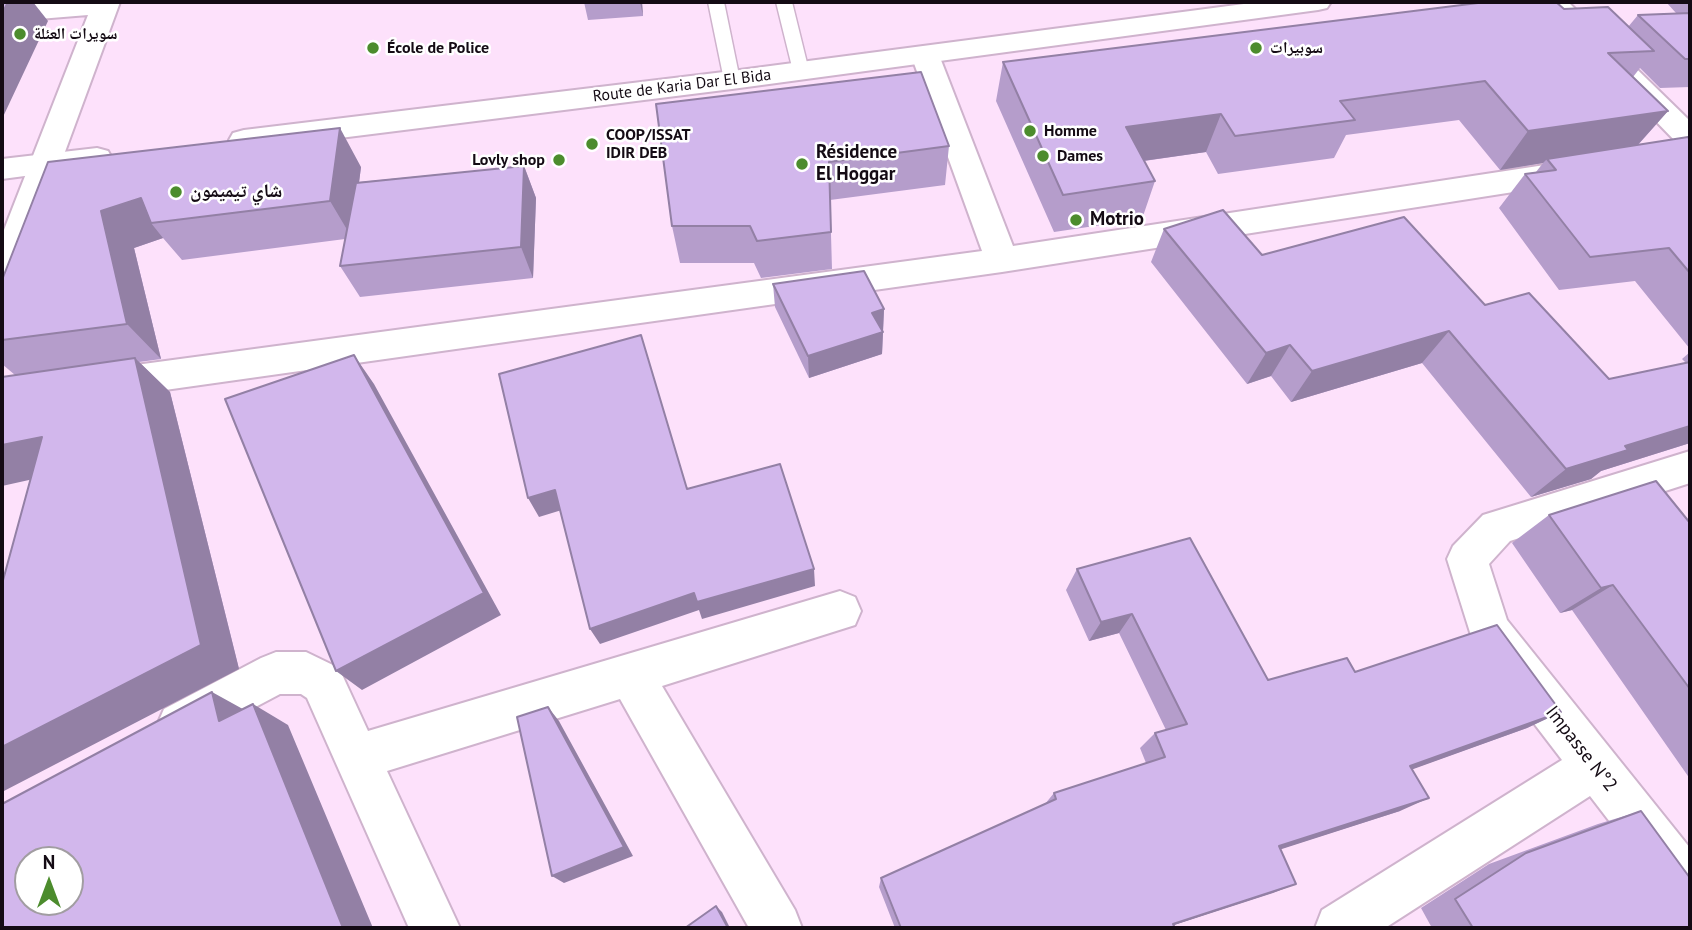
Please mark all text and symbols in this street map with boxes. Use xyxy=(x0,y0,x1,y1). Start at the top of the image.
place label: سويرات العئلة xyxy=(34,24,118,44)
marker: سويرات العئلة xyxy=(12,26,28,42)
place label: École de Police xyxy=(387,38,489,58)
place label: سوبيرات xyxy=(1270,38,1323,58)
marker: École de Police xyxy=(365,40,381,56)
marker: سوبيرات xyxy=(1248,40,1264,56)
street label: Route de Karia Dar El Bida xyxy=(592,66,772,106)
place label: Homme xyxy=(1044,121,1097,141)
marker: Homme xyxy=(1022,123,1038,139)
place label: COOP/ISSAT IDIR DEB xyxy=(606,125,691,163)
marker: COOP/ISSAT IDIR DEB xyxy=(584,136,600,152)
place label: Résidence El Hoggar xyxy=(816,142,897,186)
place label: Dames xyxy=(1057,146,1103,166)
marker: Dames xyxy=(1035,148,1051,164)
place label: Lovly shop xyxy=(472,150,545,170)
marker: Lovly shop xyxy=(551,152,567,168)
marker: Résidence El Hoggar xyxy=(794,156,810,172)
place label: شاي تيميمون xyxy=(190,181,282,203)
marker: شاي تيميمون xyxy=(168,184,184,200)
place label: Motrio xyxy=(1090,209,1144,231)
marker: Motrio xyxy=(1068,212,1084,228)
street label: Impasse N°2 xyxy=(1540,702,1622,796)
north arrow xyxy=(14,846,84,916)
text: N xyxy=(43,850,55,874)

